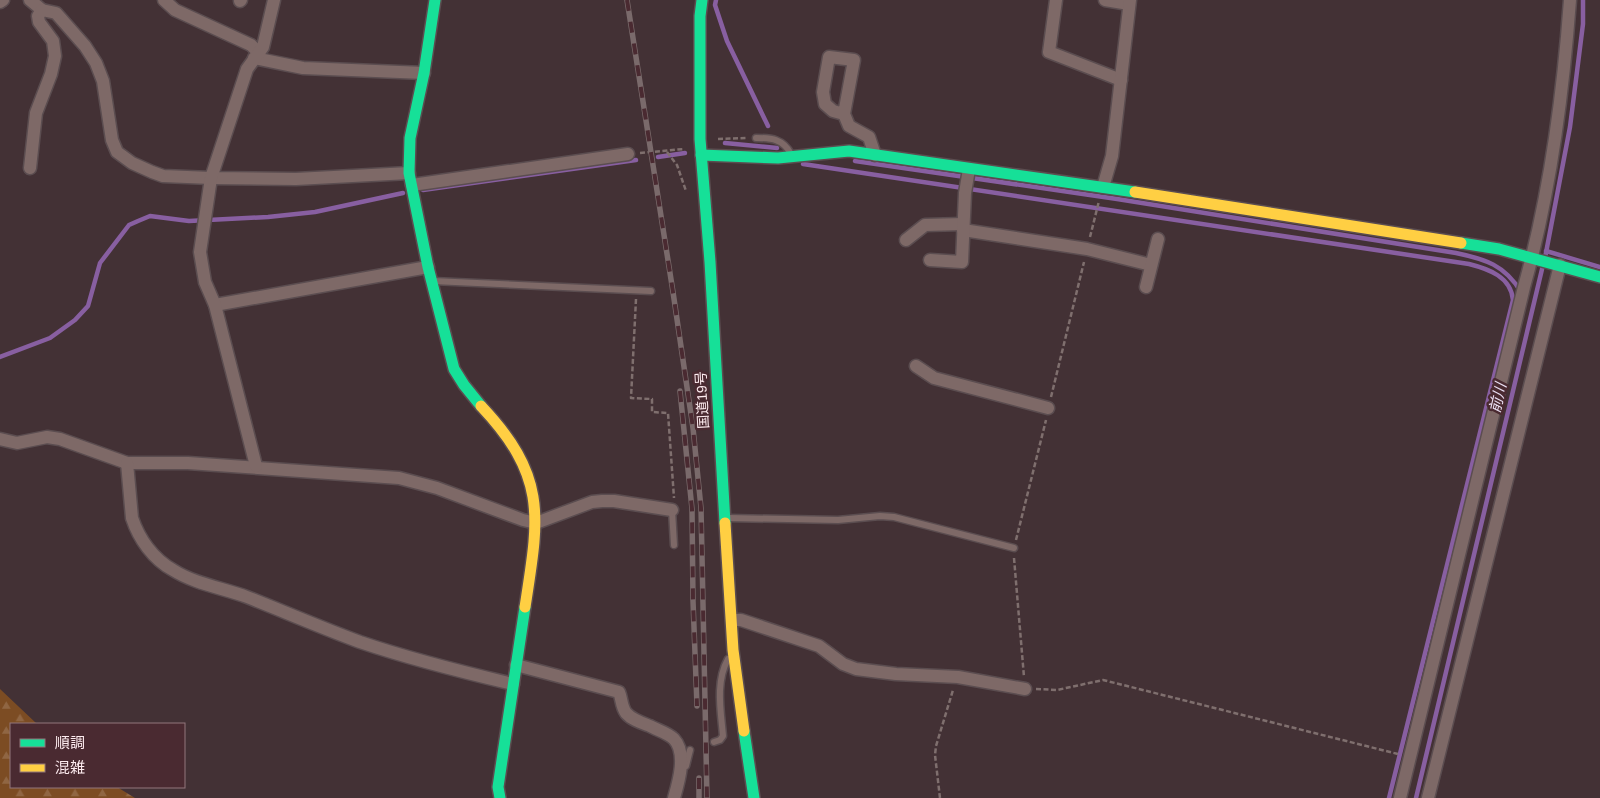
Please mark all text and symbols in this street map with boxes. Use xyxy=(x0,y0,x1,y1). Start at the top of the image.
street label: 国道19号 xyxy=(693,371,711,429)
water label: 前川 xyxy=(1486,379,1510,414)
legend xyxy=(10,723,185,788)
text: 順調 xyxy=(55,734,85,751)
text: 混雑 xyxy=(55,759,85,776)

